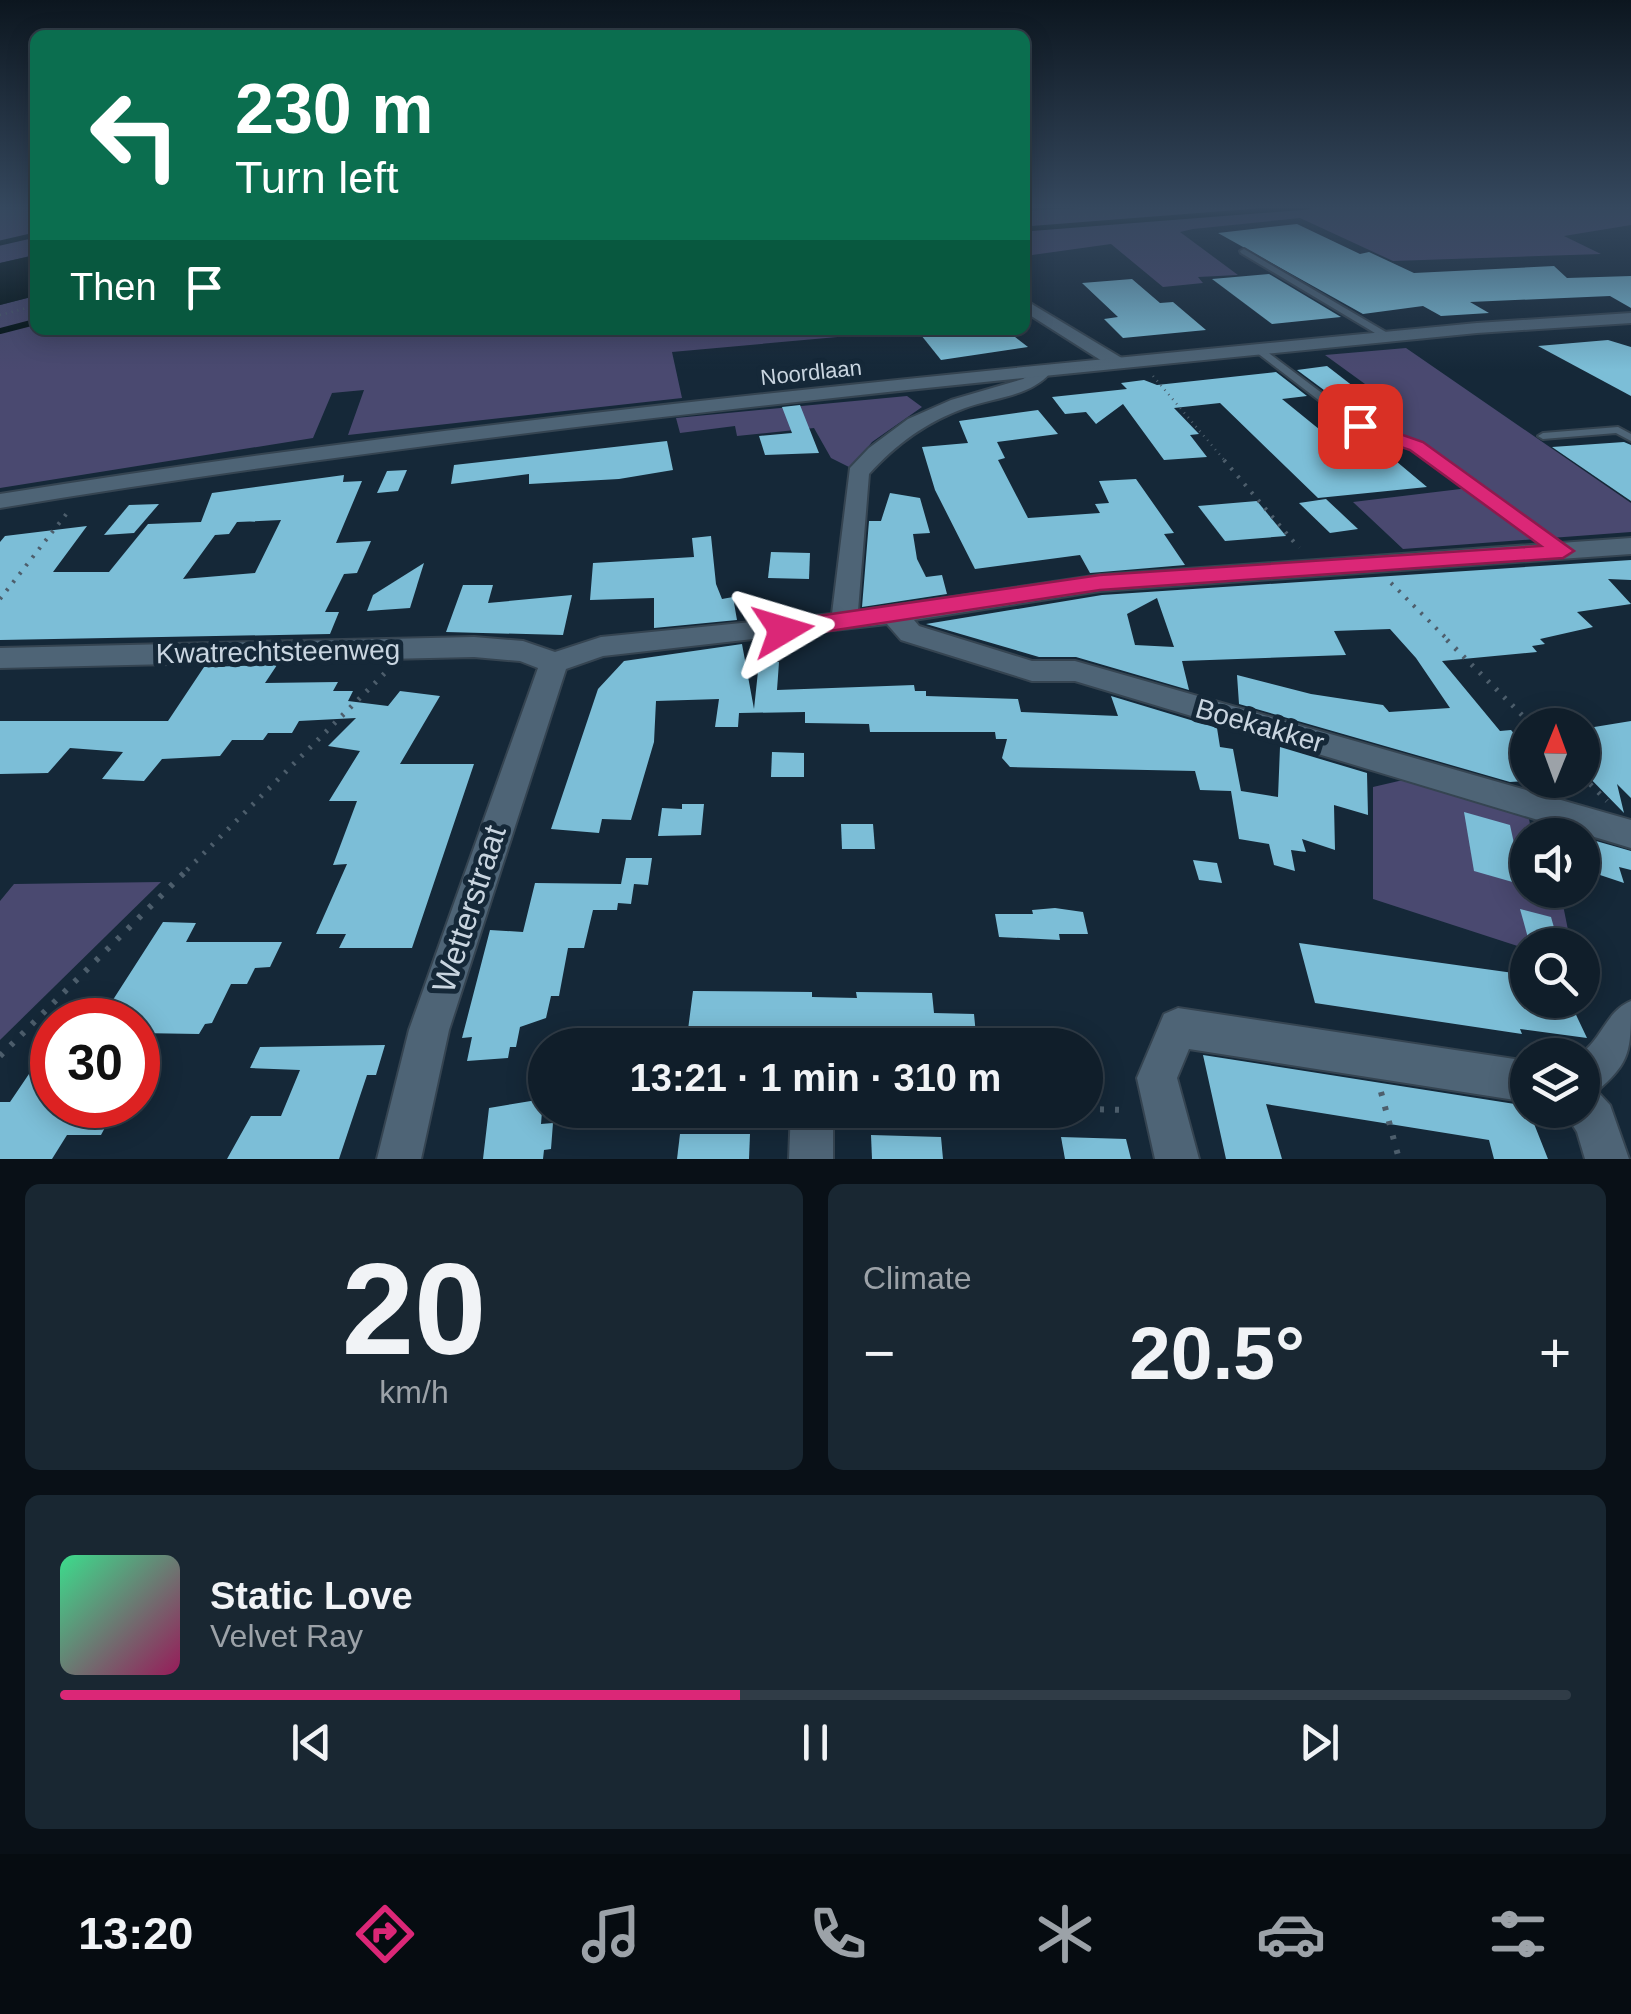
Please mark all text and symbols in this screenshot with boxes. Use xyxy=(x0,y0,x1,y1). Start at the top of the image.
icon: left xyxy=(70,70,200,200)
text: 230 m xyxy=(235,70,433,148)
text: Turn left xyxy=(235,152,398,203)
icon: arrive xyxy=(177,260,232,315)
text: Then xyxy=(70,266,157,308)
street label: Noordlaan xyxy=(759,355,863,390)
pin xyxy=(1318,384,1403,469)
icon: arrive xyxy=(1333,399,1388,454)
position arrow xyxy=(731,578,835,682)
street label: Kwatrechtsteenweg xyxy=(156,634,400,669)
street label: Boekakker xyxy=(1192,692,1328,759)
north arrow xyxy=(1510,708,1600,798)
map controls xyxy=(1510,708,1600,1128)
button: sound xyxy=(1510,818,1600,908)
street label: Wetterstraat xyxy=(425,821,513,997)
button: search xyxy=(1510,928,1600,1018)
speed limit sign: 30 xyxy=(30,998,160,1128)
button: layers xyxy=(1510,1038,1600,1128)
text: 13:21 · 1 min · 310 m xyxy=(630,1057,1001,1099)
text: 20 xyxy=(342,1236,486,1382)
text: Climate xyxy=(863,1260,971,1296)
text: 20.5° xyxy=(1129,1311,1305,1395)
text: − xyxy=(863,1322,895,1384)
text: + xyxy=(1539,1322,1571,1384)
text: km/h xyxy=(379,1374,449,1410)
text: Static Love xyxy=(210,1575,413,1617)
text: Velvet Ray xyxy=(210,1618,363,1654)
icon: previous xyxy=(284,1715,339,1770)
icon: pause xyxy=(788,1715,843,1770)
icon: next xyxy=(1292,1715,1347,1770)
icon: directions xyxy=(350,1899,420,1969)
icon: music xyxy=(576,1899,646,1969)
icon: phone xyxy=(803,1899,873,1969)
icon: climate xyxy=(1030,1899,1100,1969)
icon: car xyxy=(1256,1899,1326,1969)
icon: filters xyxy=(1483,1899,1553,1969)
text: 13:20 xyxy=(78,1908,193,1959)

